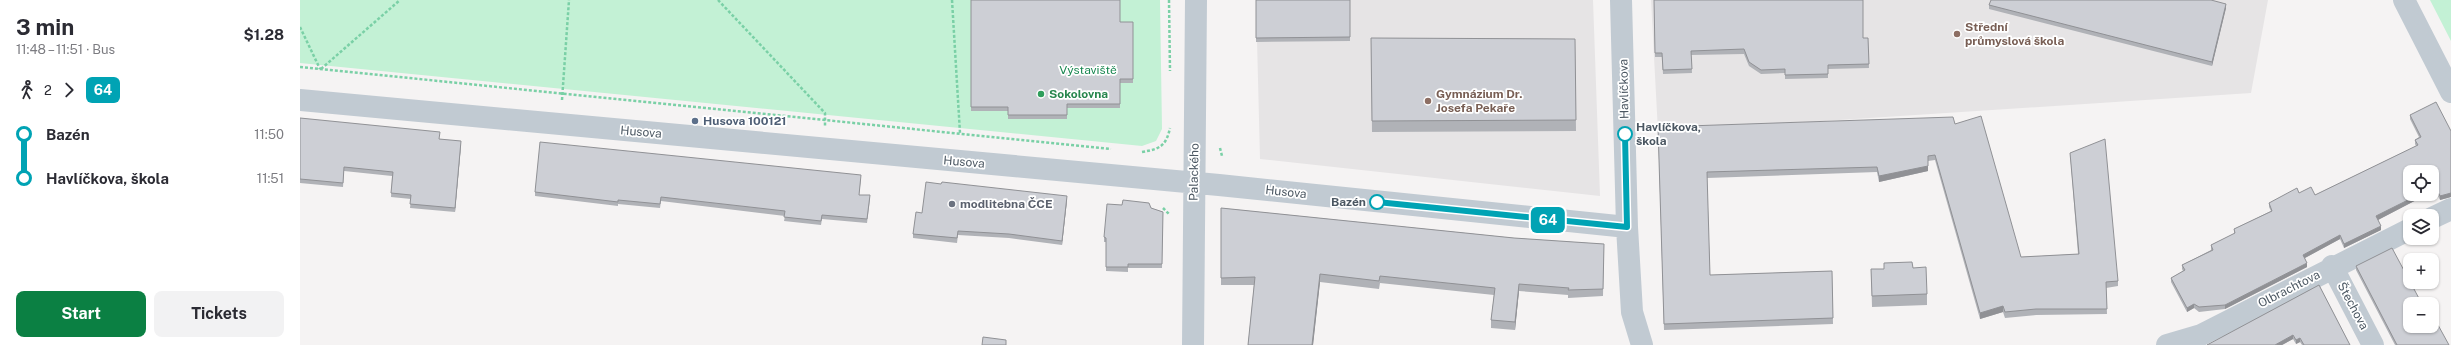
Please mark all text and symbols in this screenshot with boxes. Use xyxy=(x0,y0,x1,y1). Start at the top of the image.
text: 3 min xyxy=(16,14,74,40)
place label: Střední průmyslová škola xyxy=(1965,20,2064,48)
text: $1.28 xyxy=(243,26,284,43)
marker: Střední průmyslová škola xyxy=(1952,29,1962,39)
text: 11:48 – 11:51 · Bus xyxy=(16,42,115,57)
street label: Havlíčkova xyxy=(1616,59,1632,119)
park label: Výstaviště xyxy=(1059,63,1117,77)
icon: walk xyxy=(16,79,38,101)
icon: forward xyxy=(58,79,80,101)
text: 64 xyxy=(94,82,112,98)
text: 2 xyxy=(44,83,52,98)
place label: Sokolovna xyxy=(1049,87,1108,101)
place label: Gymnázium Dr. Josefa Pekaře xyxy=(1436,87,1522,115)
marker: Sokolovna xyxy=(1036,89,1046,99)
marker: Gymnázium Dr. Josefa Pekaře xyxy=(1423,96,1433,106)
place label: Husova 100121 xyxy=(703,114,786,128)
marker: Husova 100121 xyxy=(690,116,700,126)
place label: Havlíčkova, škola xyxy=(1636,120,1701,148)
street label: Husova xyxy=(620,123,662,141)
text: Bazén xyxy=(46,126,90,143)
marker: Havlíčkova, škola xyxy=(1617,126,1633,142)
text: 11:50 xyxy=(254,127,284,142)
street label: Palackého xyxy=(1186,143,1202,201)
street label: Husova xyxy=(943,153,985,171)
map controls xyxy=(2403,165,2439,333)
button: locate xyxy=(2403,165,2439,201)
text: Havlíčkova, škola xyxy=(46,170,169,187)
text: 11:51 xyxy=(257,171,284,186)
street label: Husova xyxy=(1265,183,1307,201)
marker: Bazén xyxy=(1369,194,1385,210)
place label: Bazén xyxy=(1331,195,1366,209)
place label: modlitebna ČCE xyxy=(960,197,1053,211)
marker: modlitebna ČCE xyxy=(947,199,957,209)
line badge: 64 xyxy=(1530,207,1566,233)
button: layers xyxy=(2403,209,2439,245)
text: 64 xyxy=(1539,212,1557,228)
button: + xyxy=(2403,253,2439,289)
street label: Olbrachtova xyxy=(2256,267,2322,311)
street label: Štechova xyxy=(2335,280,2371,332)
button: Start xyxy=(16,291,146,337)
button: Tickets xyxy=(154,291,284,337)
button: − xyxy=(2403,297,2439,333)

